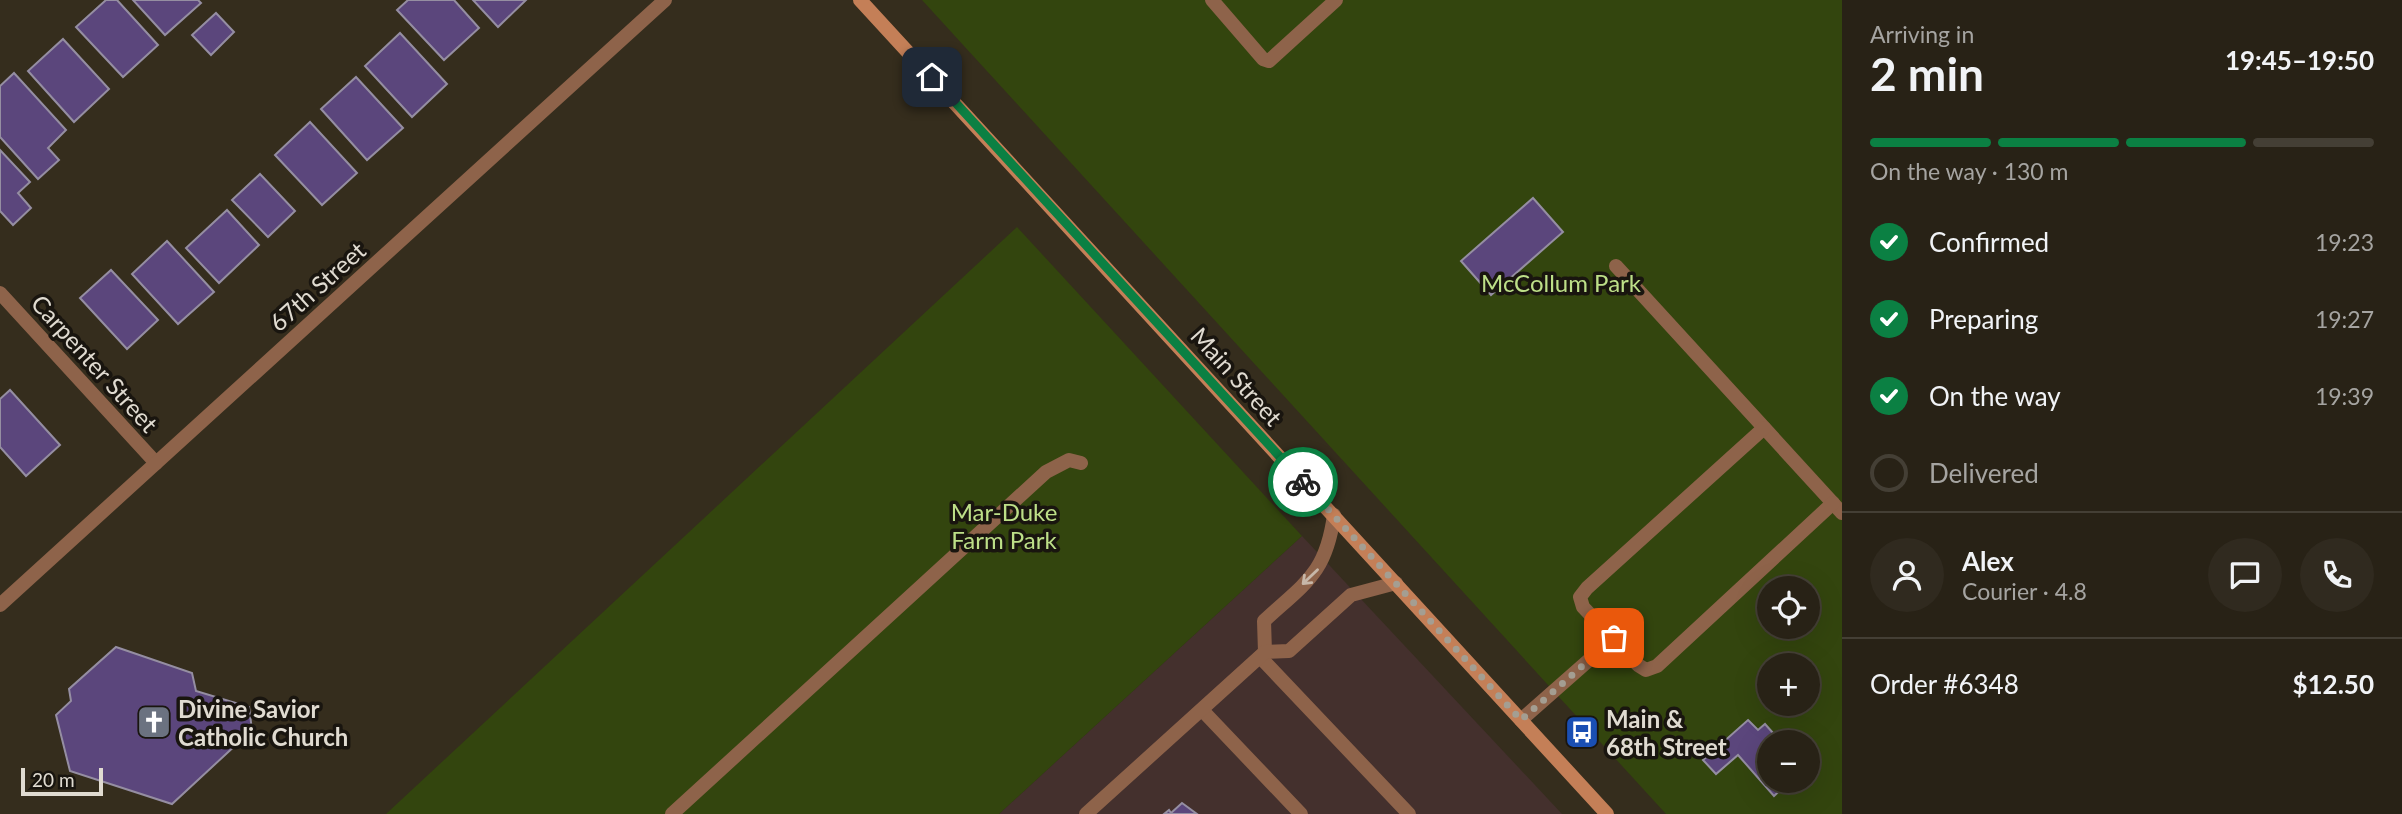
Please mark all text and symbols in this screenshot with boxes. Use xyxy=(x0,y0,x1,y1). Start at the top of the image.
text: Arriving in xyxy=(1870,20,1974,48)
text: 19:45–19:50 xyxy=(2225,44,2374,76)
text: 2 min xyxy=(1870,46,1984,101)
pin xyxy=(902,47,962,107)
icon: home xyxy=(913,58,951,96)
text: On the way · 130 m xyxy=(1870,157,2069,185)
icon: check xyxy=(1870,223,1908,261)
text: Confirmed xyxy=(1929,226,2049,258)
text: 19:23 xyxy=(2315,228,2374,256)
street label: 67th Street xyxy=(263,235,371,337)
park label: McCollum Park xyxy=(1481,268,1642,297)
street label: Carpenter Street xyxy=(26,288,165,438)
icon: check xyxy=(1870,300,1908,338)
text: Preparing xyxy=(1929,303,2038,335)
text: 19:27 xyxy=(2315,305,2374,333)
street label: Main Street xyxy=(1185,321,1289,431)
icon: check xyxy=(1870,377,1908,415)
text: On the way xyxy=(1929,380,2061,412)
text: 19:39 xyxy=(2315,382,2374,410)
courier xyxy=(1268,447,1338,517)
text: Delivered xyxy=(1929,457,2039,489)
icon: bike xyxy=(1284,463,1322,501)
park label: Mar-Duke Farm Park xyxy=(951,497,1057,554)
button: person xyxy=(1870,538,1944,612)
button: chat xyxy=(2208,538,2282,612)
button: phone xyxy=(2300,538,2374,612)
text: Alex xyxy=(1962,545,2014,577)
one-way arrow xyxy=(1302,569,1319,586)
map controls xyxy=(1757,576,1820,793)
button: locate xyxy=(1757,576,1820,639)
text: Courier · 4.8 xyxy=(1962,577,2087,605)
pin xyxy=(1584,608,1644,668)
icon: bag xyxy=(1595,619,1633,657)
button: + xyxy=(1757,653,1820,716)
text: Order #6348 xyxy=(1870,668,2019,700)
text: $12.50 xyxy=(2292,668,2374,700)
place label: Divine Savior Catholic Church xyxy=(178,694,348,751)
church icon: Divine Savior Catholic Church xyxy=(135,703,173,741)
place label: Main & 68th Street xyxy=(1606,704,1727,761)
bus stop icon: Main & 68th Street xyxy=(1563,713,1601,751)
button: − xyxy=(1757,730,1820,793)
scale bar xyxy=(21,765,103,797)
text: 20 m xyxy=(32,768,75,791)

